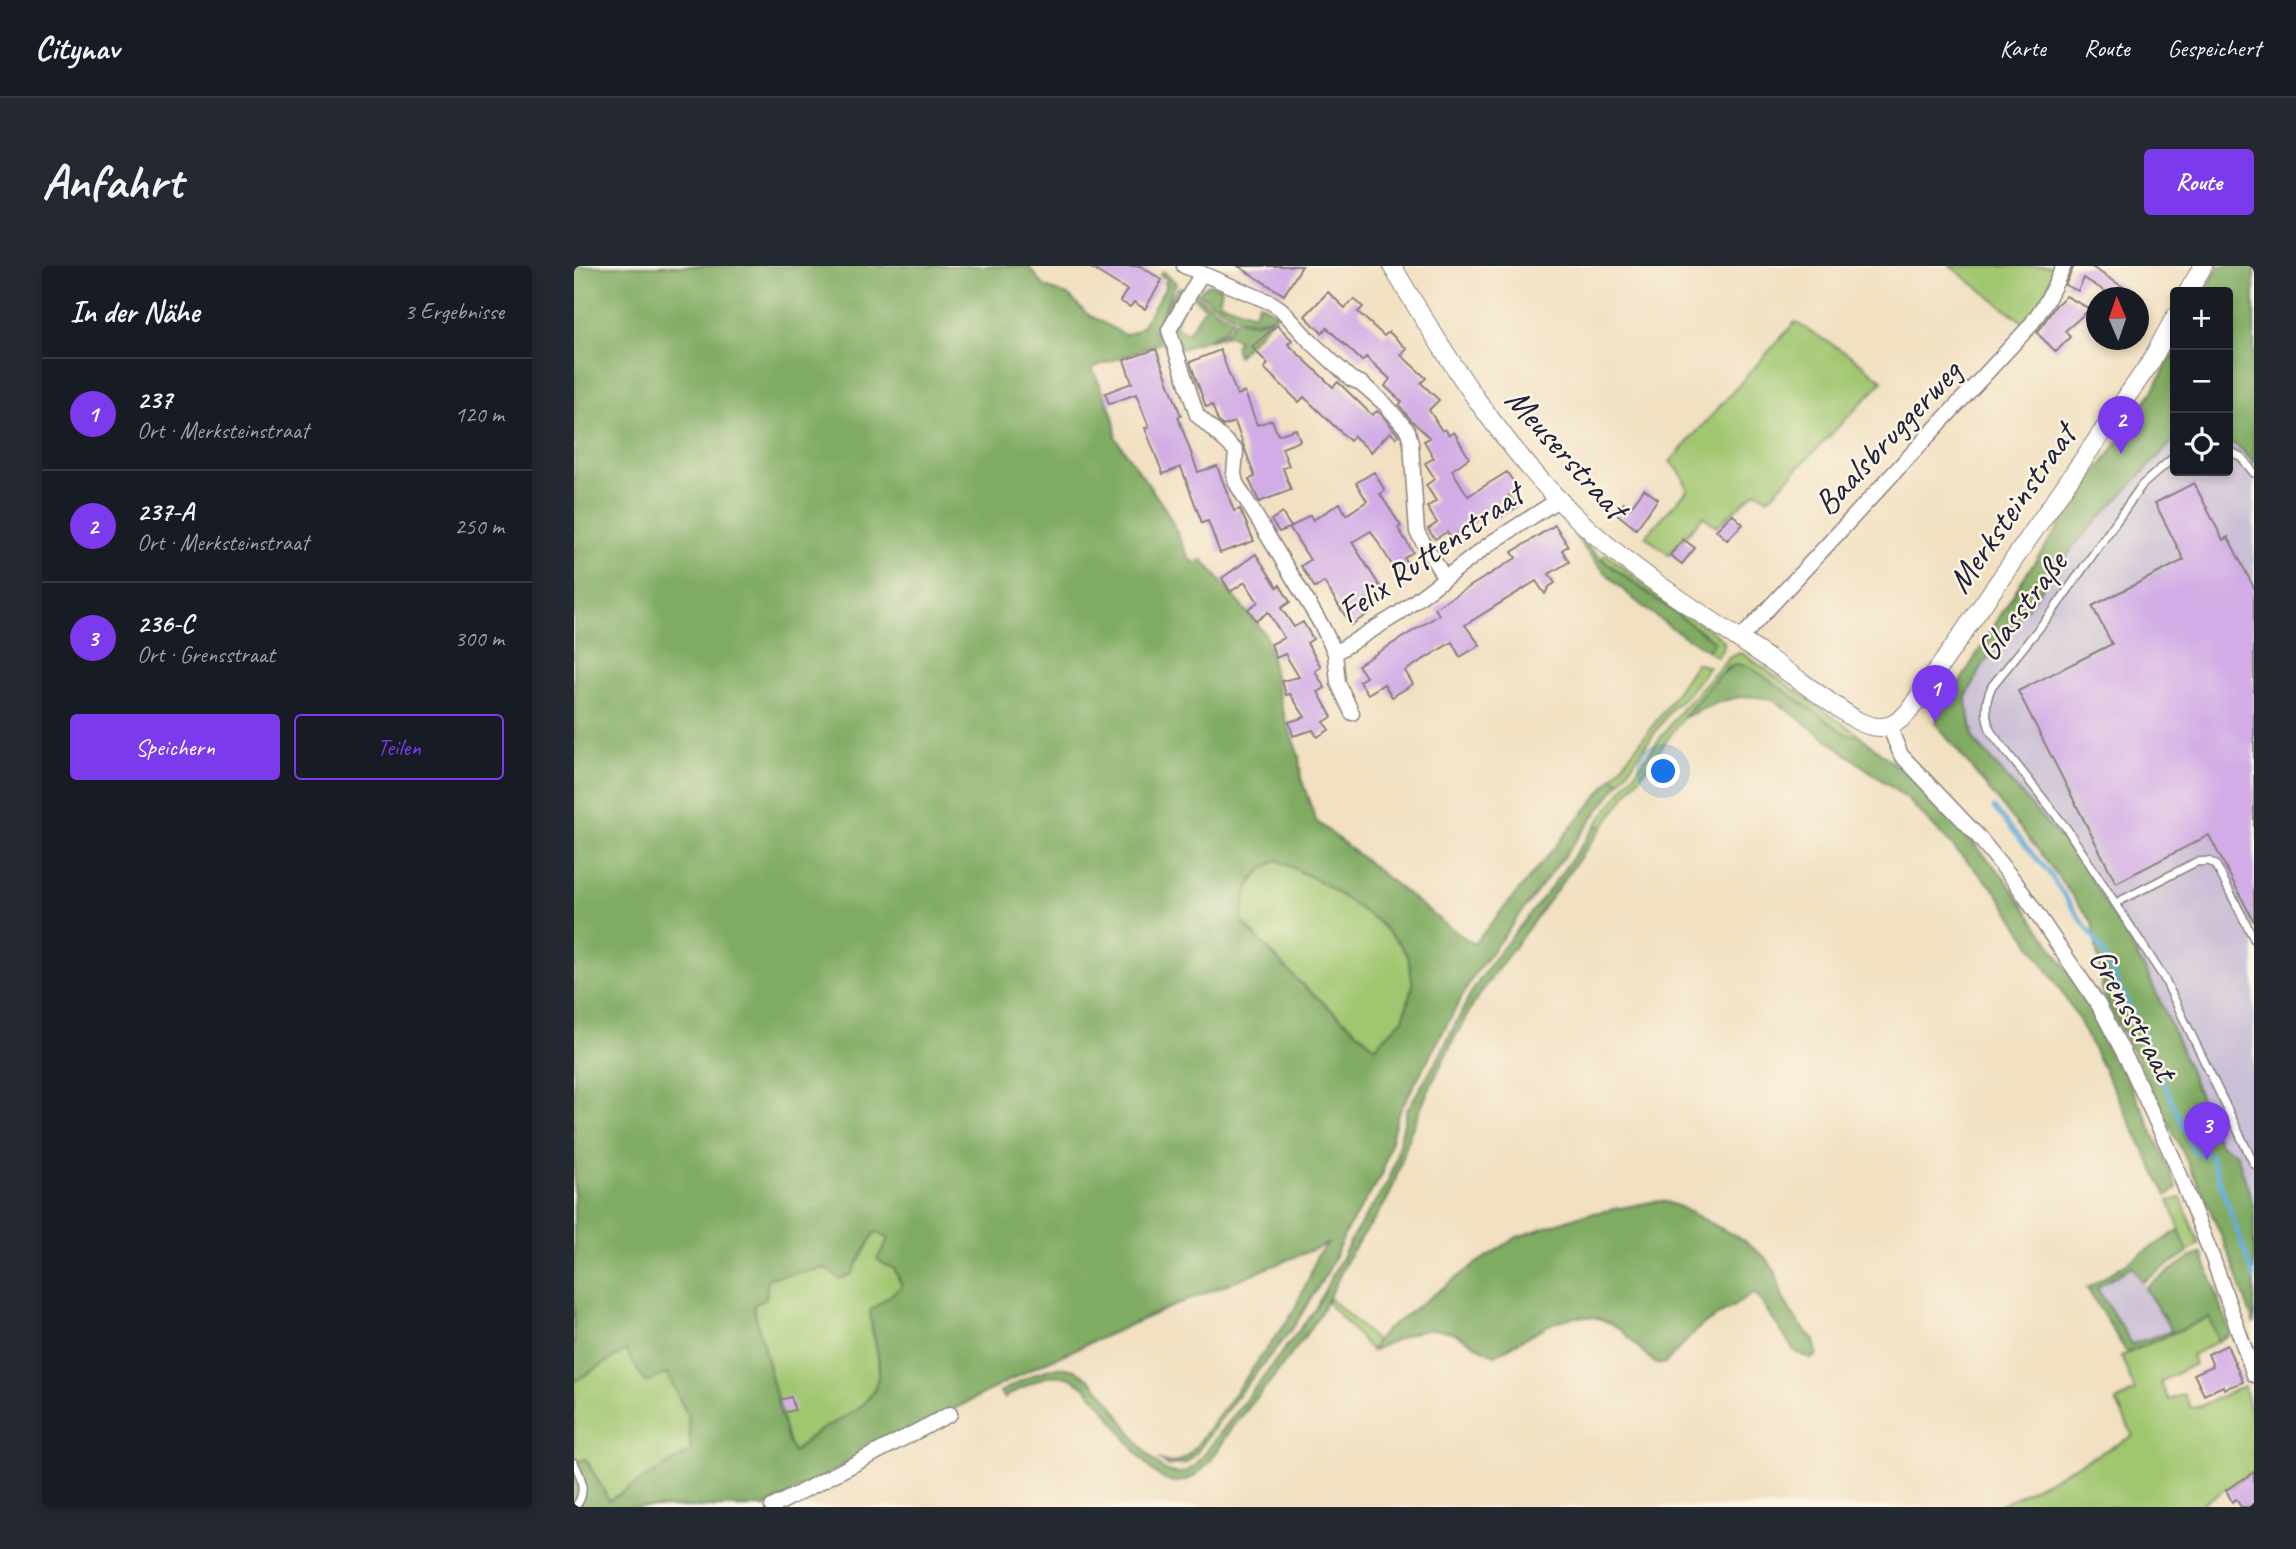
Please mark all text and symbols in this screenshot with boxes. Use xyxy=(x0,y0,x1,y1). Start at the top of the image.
text: Citynav xyxy=(35,27,119,69)
text: Karte xyxy=(2000,33,2046,63)
text: Route xyxy=(2084,33,2129,63)
text: Gespeichert xyxy=(2167,33,2261,63)
button: Route xyxy=(2144,149,2254,215)
text: Anfahrt xyxy=(42,151,182,213)
north arrow xyxy=(2086,287,2149,350)
map controls xyxy=(2170,287,2233,476)
button: + xyxy=(2170,287,2233,350)
text: In der Nähe xyxy=(70,293,199,331)
text: 3 Ergebnisse xyxy=(404,297,504,326)
street label: Baalsbruggerweg xyxy=(1804,348,1973,525)
button: − xyxy=(2170,350,2233,413)
street label: Meuserstraat xyxy=(1496,378,1641,532)
text: 237 xyxy=(137,383,172,416)
pin: 2 xyxy=(2098,396,2144,454)
text: 1 xyxy=(88,400,98,429)
text: 120 m xyxy=(455,400,504,429)
street label: Merksteinstraat xyxy=(1937,411,2089,602)
button: locate xyxy=(2170,413,2233,476)
text: Ort · Merksteinstraat xyxy=(137,416,309,445)
street label: Felix Ruttenstraat xyxy=(1329,469,1536,633)
text: 237-A xyxy=(137,495,194,528)
text: 2 xyxy=(88,512,98,541)
text: 250 m xyxy=(455,512,504,541)
text: Ort · Merksteinstraat xyxy=(137,528,309,557)
street label: Glasstraße xyxy=(1966,540,2079,670)
text: 236-C xyxy=(137,607,194,640)
text: 3 xyxy=(88,624,98,653)
text: 300 m xyxy=(455,624,504,653)
text: Ort · Grensstraat xyxy=(137,640,275,669)
pin: 1 xyxy=(1912,665,1958,723)
button: Speichern xyxy=(70,714,280,780)
button: Teilen xyxy=(294,714,504,780)
your location xyxy=(1646,754,1680,788)
street label: Grensstraat xyxy=(2079,940,2190,1091)
pin: 3 xyxy=(2184,1102,2230,1160)

